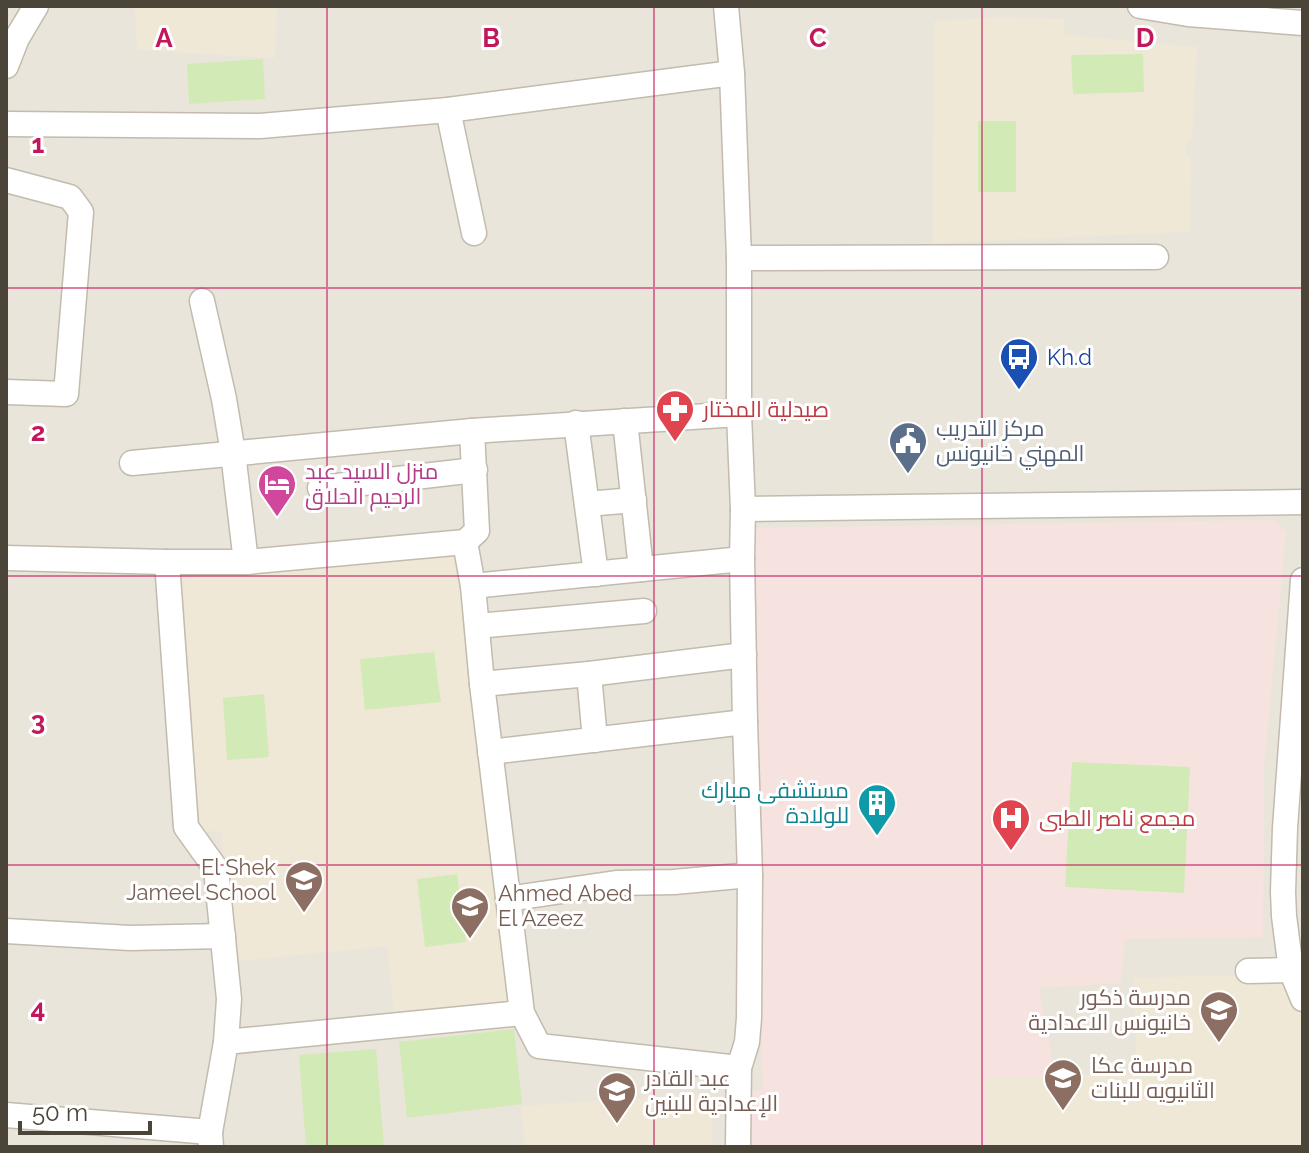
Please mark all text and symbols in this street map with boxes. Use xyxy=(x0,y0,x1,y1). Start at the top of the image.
text: A xyxy=(155,23,173,53)
text: B xyxy=(482,23,500,53)
text: C xyxy=(809,23,827,53)
text: D xyxy=(1136,23,1154,53)
text: 1 xyxy=(32,129,45,159)
bus stop icon: Kh.d xyxy=(998,336,1040,391)
place label: Kh.d xyxy=(1047,344,1092,370)
pharmacy icon: صيدلية المختار xyxy=(654,388,696,443)
place label: صيدلية المختار xyxy=(701,396,829,422)
place label: مركز التدريب المهني خانيونس xyxy=(936,415,1084,470)
text: 2 xyxy=(31,417,45,447)
public building icon: مركز التدريب المهني خانيونس xyxy=(887,420,929,475)
place label: منزل السيد عبد الرحيم الحلاق xyxy=(305,458,438,512)
hotel icon: منزل السيد عبد الرحيم الحلاق xyxy=(256,463,298,518)
text: 3 xyxy=(31,706,45,736)
place label: مستشفى مبارك للولادة xyxy=(701,777,849,828)
building icon: مستشفى مبارك للولادة xyxy=(856,782,898,837)
hospital icon: مجمع ناصر الطبى xyxy=(990,797,1032,852)
place label: مجمع ناصر الطبى xyxy=(1039,805,1196,833)
place label: El Shek Jameel School xyxy=(126,854,276,905)
school or university icon: El Shek Jameel School xyxy=(283,859,325,914)
place label: Ahmed Abed El Azeez xyxy=(498,880,633,931)
school or university icon: Ahmed Abed El Azeez xyxy=(449,885,491,940)
place label: مدرسة ذكور خانيونس الاعدادية xyxy=(1028,984,1191,1036)
school or university icon: مدرسة ذكور خانيونس الاعدادية xyxy=(1198,989,1240,1044)
text: 4 xyxy=(31,994,45,1024)
place label: مدرسة عكا الثانيويه للبنات xyxy=(1091,1052,1215,1103)
school or university icon: مدرسة عكا الثانيويه للبنات xyxy=(1042,1057,1084,1112)
place label: عبد القادر الإعدادية للبنين xyxy=(643,1065,778,1118)
school or university icon: عبد القادر الإعدادية للبنين xyxy=(596,1070,638,1125)
scale bar xyxy=(20,1085,150,1135)
text: 50 m xyxy=(32,1098,88,1127)

